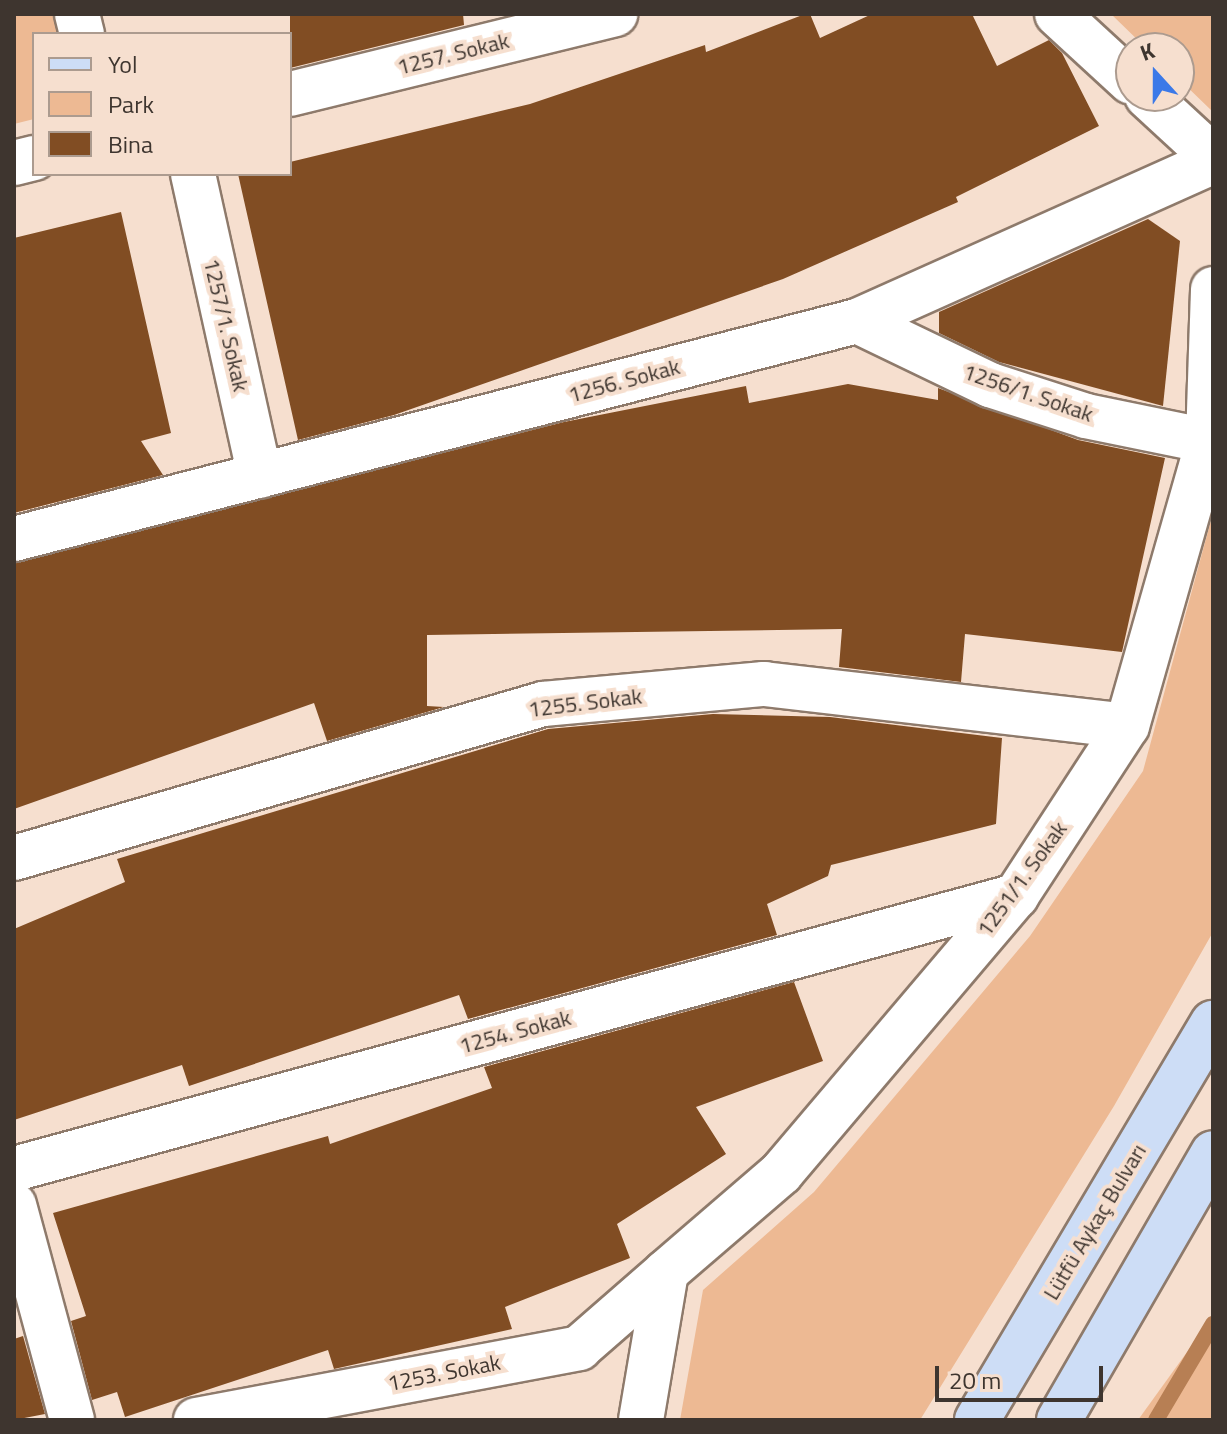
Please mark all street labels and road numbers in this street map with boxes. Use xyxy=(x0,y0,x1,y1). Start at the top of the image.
street label: 1257. Sokak xyxy=(394,27,512,81)
street label: 1257/1. Sokak xyxy=(198,256,254,394)
street label: 1256. Sokak xyxy=(565,353,683,409)
street label: 1256/1. Sokak xyxy=(959,358,1097,428)
street label: 1255. Sokak xyxy=(527,683,643,723)
street label: 1251/1. Sokak xyxy=(971,816,1073,942)
street label: 1254. Sokak xyxy=(456,1004,574,1060)
street label: Lütfü Aykaç Bulvarı xyxy=(1038,1139,1152,1305)
street label: 1253. Sokak xyxy=(385,1349,503,1397)

